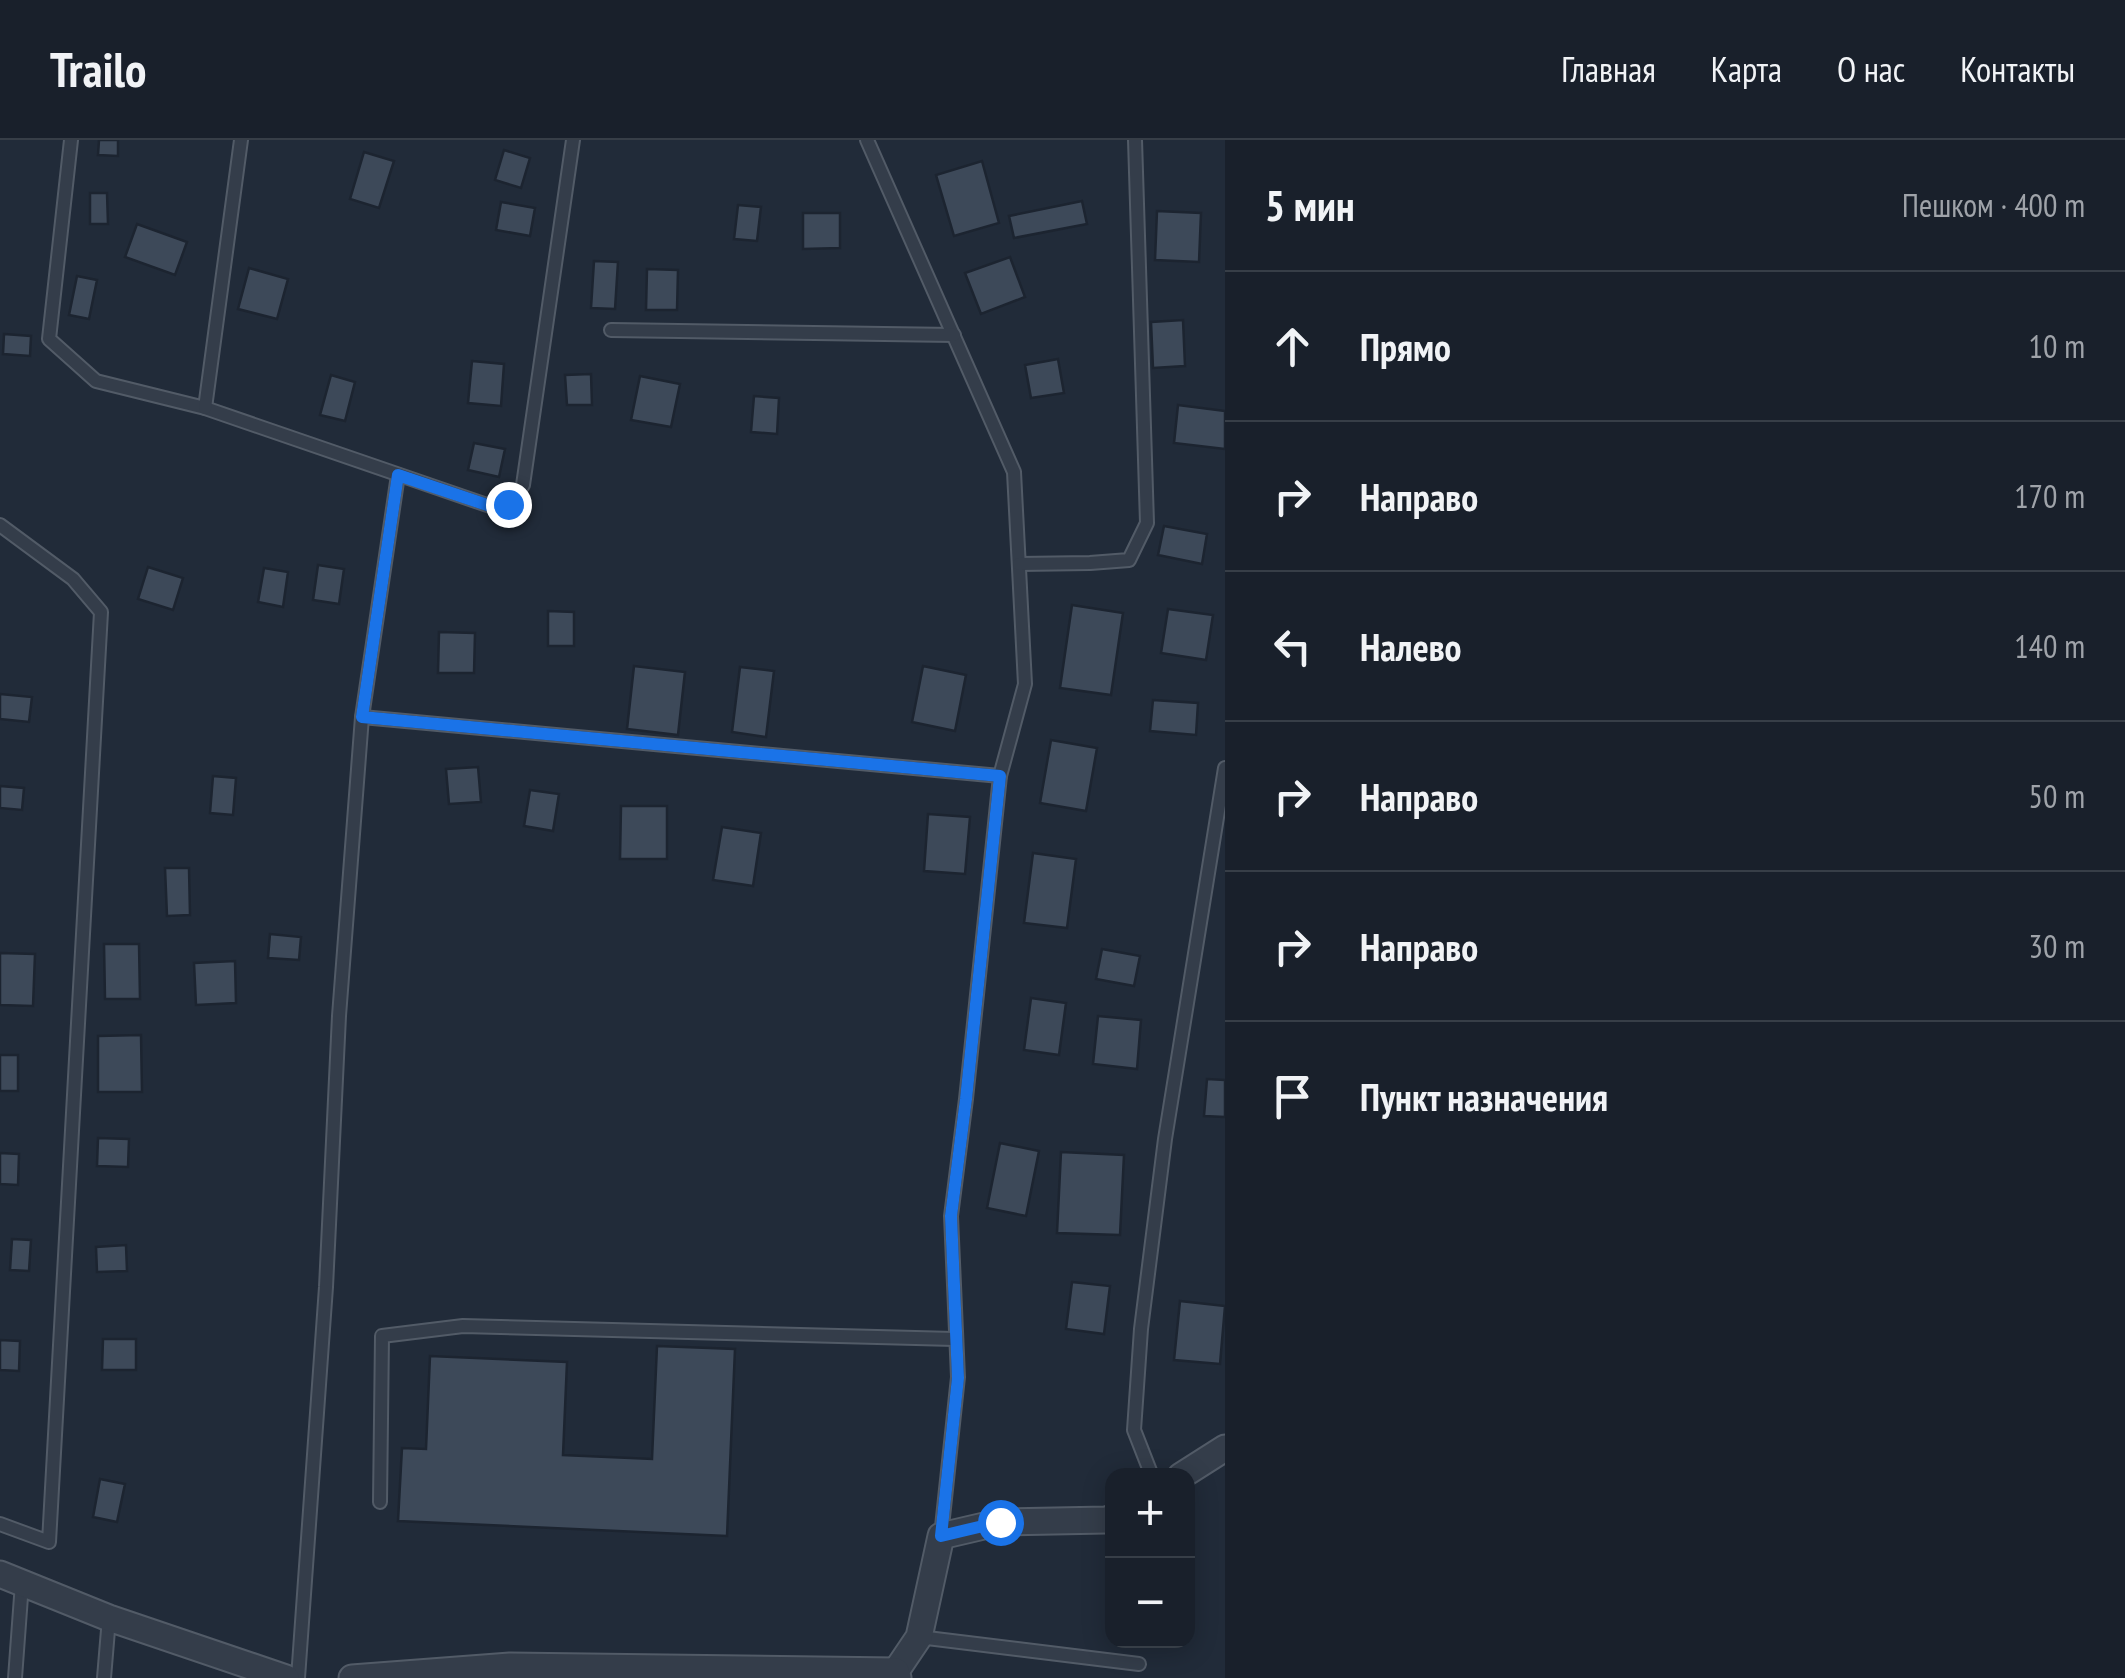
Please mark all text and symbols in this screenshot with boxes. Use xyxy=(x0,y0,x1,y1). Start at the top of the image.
text: Trailo xyxy=(50,38,146,100)
text: Главная xyxy=(1561,46,1656,92)
text: Карта xyxy=(1711,46,1782,92)
text: О нас xyxy=(1837,46,1905,92)
text: Контакты xyxy=(1960,46,2075,92)
text: 5 мин xyxy=(1265,178,1355,233)
text: Пешком · 400 m xyxy=(1902,184,2085,226)
icon: ahead xyxy=(1265,319,1320,374)
text: Прямо xyxy=(1360,322,1451,371)
text: 10 m xyxy=(2029,325,2085,367)
icon: right xyxy=(1265,469,1320,524)
text: Направо xyxy=(1360,472,1478,521)
text: 170 m xyxy=(2014,475,2085,517)
route end xyxy=(486,482,532,528)
icon: left xyxy=(1265,619,1320,674)
text: Налево xyxy=(1360,622,1461,671)
text: 140 m xyxy=(2014,625,2085,667)
icon: right xyxy=(1265,769,1320,824)
text: Направо xyxy=(1360,772,1478,821)
text: 50 m xyxy=(2029,775,2085,817)
icon: right xyxy=(1265,919,1320,974)
text: Направо xyxy=(1360,922,1478,971)
text: 30 m xyxy=(2029,925,2085,967)
icon: arrive xyxy=(1265,1069,1320,1124)
text: Пункт назначения xyxy=(1360,1072,1608,1121)
map controls xyxy=(1105,1468,1195,1648)
button: + xyxy=(1105,1468,1195,1558)
route start xyxy=(978,1500,1024,1546)
button: − xyxy=(1105,1558,1195,1648)

